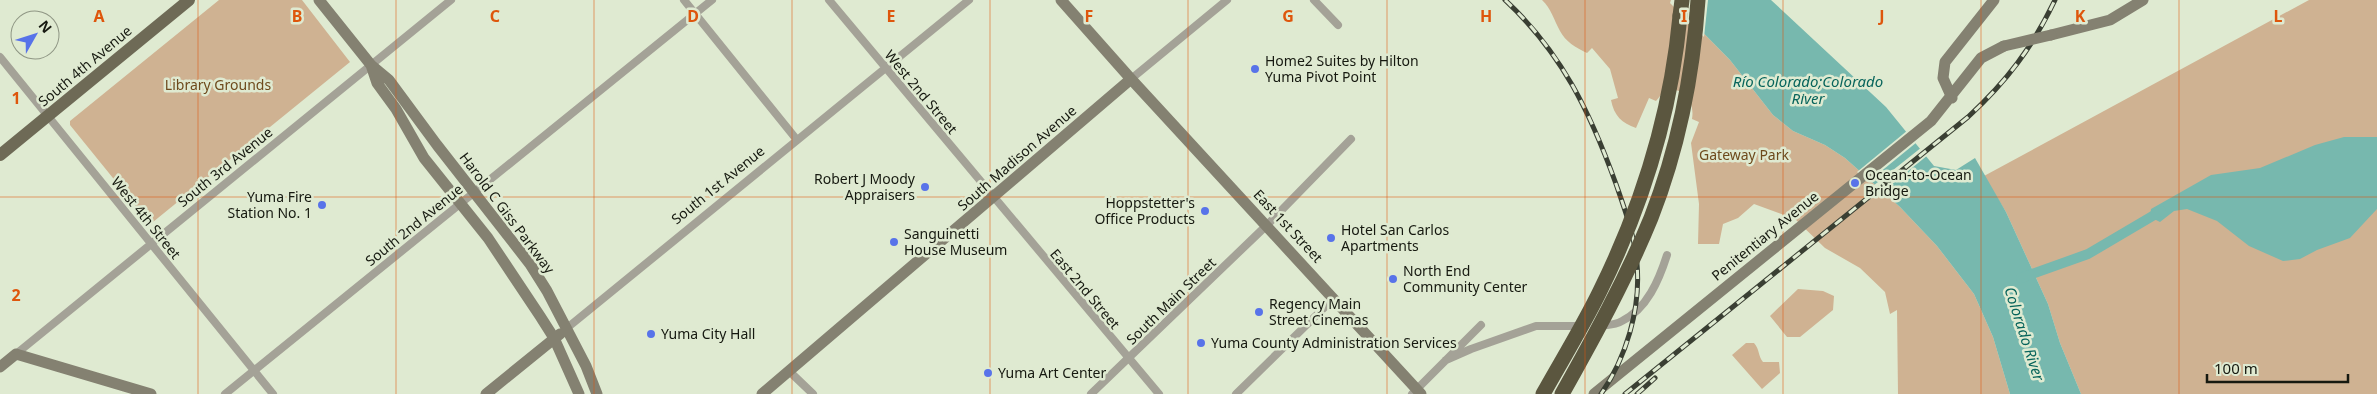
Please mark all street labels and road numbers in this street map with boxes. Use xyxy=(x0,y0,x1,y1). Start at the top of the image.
street label: South 4th Avenue xyxy=(34,21,136,110)
street label: West 2nd Street xyxy=(881,46,962,138)
street label: South Madison Avenue xyxy=(953,101,1080,215)
street label: South 3rd Avenue xyxy=(173,122,276,211)
street label: South 1st Avenue xyxy=(667,141,768,228)
street label: Harold C Giss Parkway xyxy=(456,148,560,278)
street label: West 4th Street xyxy=(107,173,185,263)
street label: South 2nd Avenue xyxy=(361,179,466,270)
street label: East 1st Street xyxy=(1250,185,1327,266)
street label: Penitentiary Avenue xyxy=(1707,186,1822,285)
street label: East 2nd Street xyxy=(1046,245,1124,333)
street label: South Main Street xyxy=(1122,253,1220,348)

